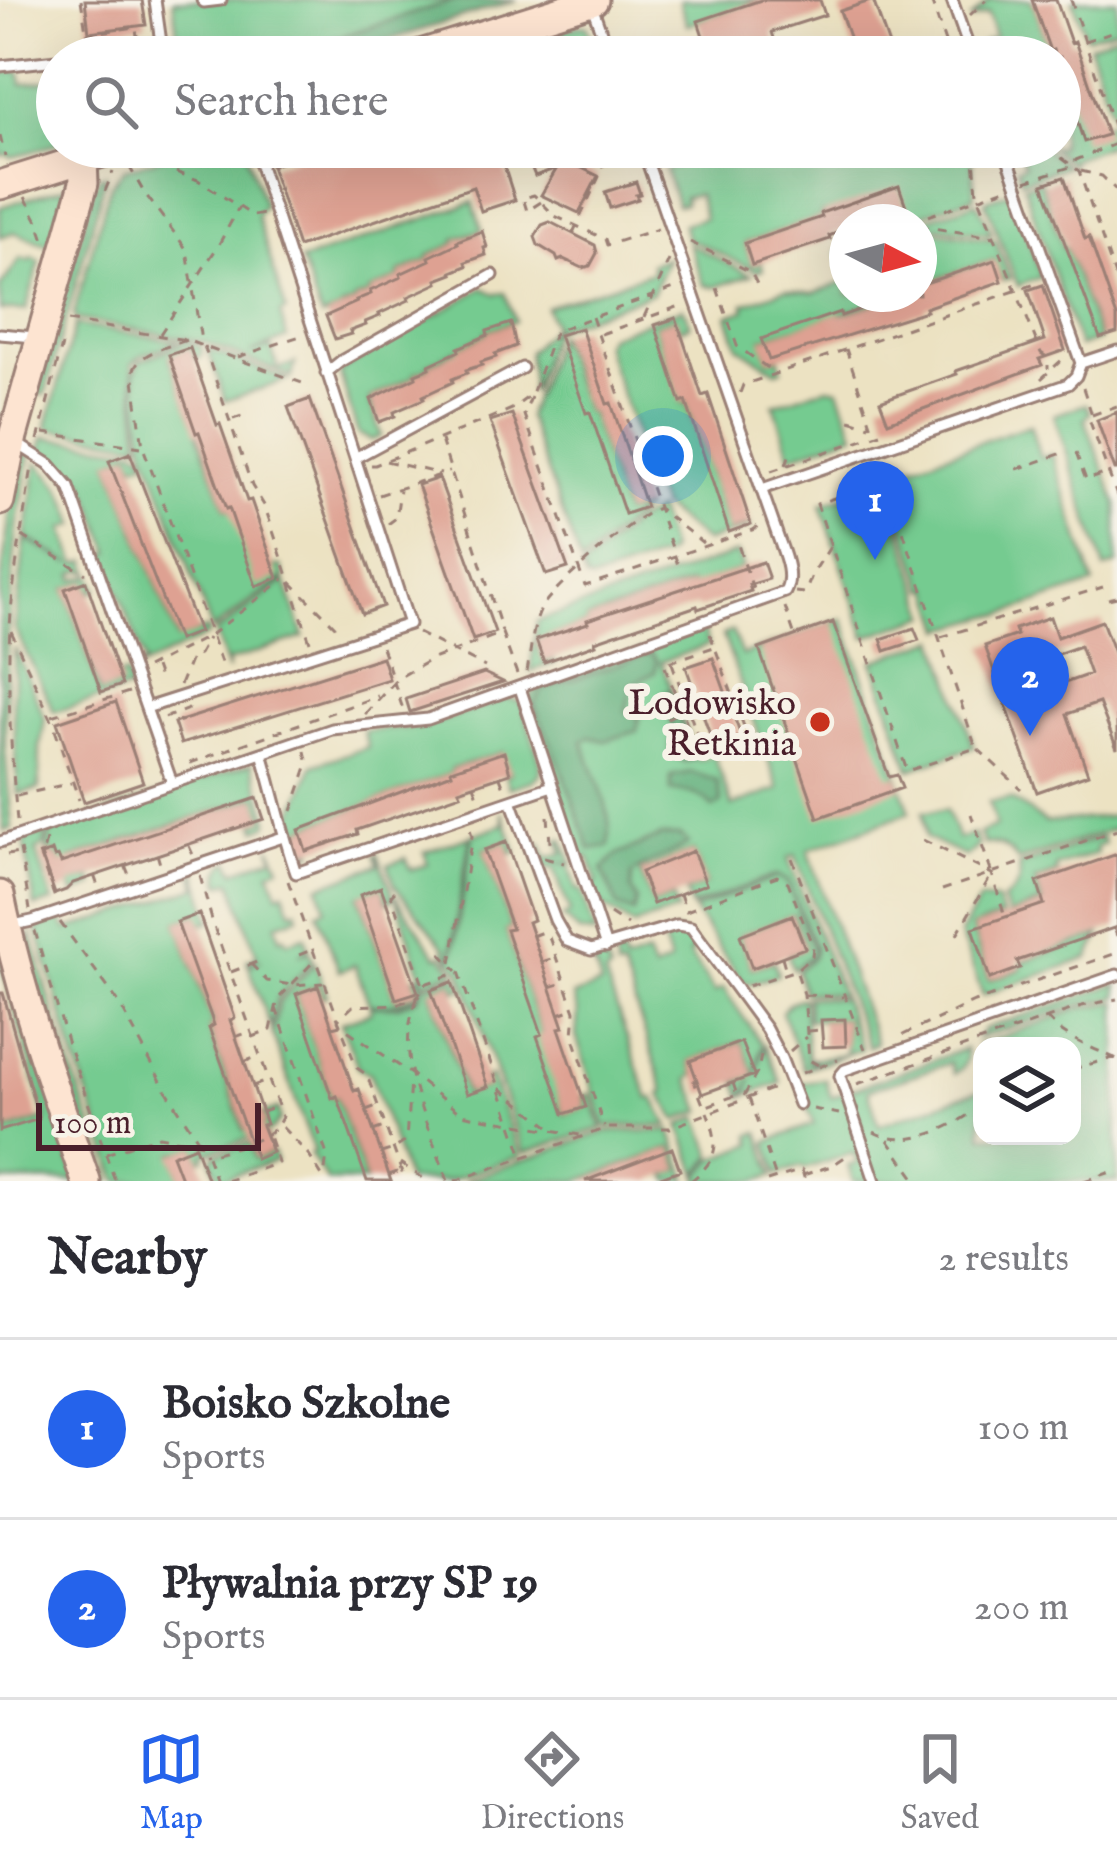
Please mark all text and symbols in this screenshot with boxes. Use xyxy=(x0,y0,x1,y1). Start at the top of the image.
search box xyxy=(36,36,1081,168)
icon: search xyxy=(78,69,144,135)
text: Search here xyxy=(174,74,388,131)
north arrow xyxy=(829,204,937,312)
your location xyxy=(633,426,693,486)
pin: 1 xyxy=(836,461,914,560)
pin: 2 xyxy=(991,637,1069,736)
place label: Lodowisko Retkinia xyxy=(628,681,796,768)
marker: Lodowisko Retkinia xyxy=(807,709,833,735)
map controls xyxy=(973,1037,1081,1145)
button: layers xyxy=(973,1037,1081,1145)
scale bar xyxy=(36,1097,261,1150)
text: 100 m xyxy=(54,1103,131,1145)
text: Nearby xyxy=(48,1227,207,1292)
text: 2 results xyxy=(938,1235,1069,1284)
text: Boisko Szkolne xyxy=(162,1376,450,1433)
text: 1 xyxy=(80,1404,94,1453)
text: 100 m xyxy=(978,1404,1069,1453)
text: Sports xyxy=(162,1433,265,1482)
text: Pływalnia przy SP 19 xyxy=(162,1556,538,1613)
text: 2 xyxy=(78,1584,96,1633)
text: 200 m xyxy=(974,1584,1069,1633)
text: Sports xyxy=(162,1613,265,1662)
tab: Map xyxy=(138,1726,204,1840)
tab: Directions xyxy=(481,1726,624,1840)
tab: Saved xyxy=(901,1726,979,1840)

